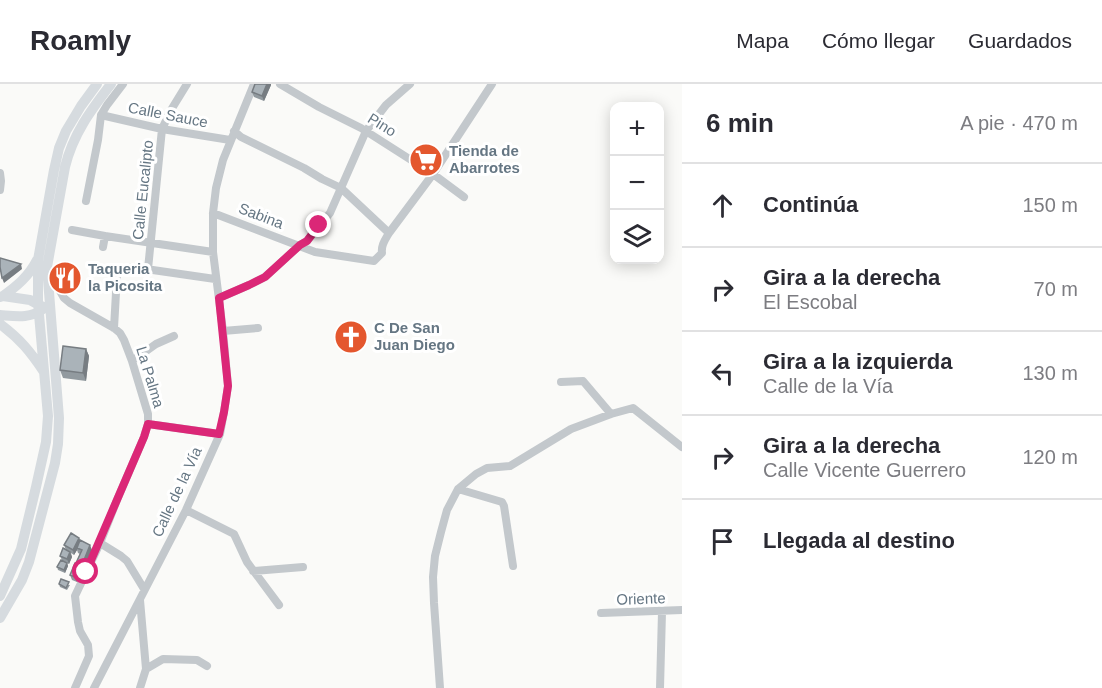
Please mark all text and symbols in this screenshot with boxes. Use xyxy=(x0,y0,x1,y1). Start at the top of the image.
text: Roamly xyxy=(30,25,131,56)
text: Mapa xyxy=(736,29,789,52)
text: Cómo llegar xyxy=(822,29,935,52)
text: Guardados xyxy=(968,29,1072,52)
street label: Calle Sauce xyxy=(127,98,209,131)
map controls xyxy=(610,102,664,264)
button: + xyxy=(610,102,664,156)
text: 6 min xyxy=(706,108,774,138)
street label: Pino xyxy=(365,109,400,140)
text: A pie · 470 m xyxy=(960,112,1078,134)
street label: Calle Eucalipto xyxy=(129,139,156,241)
supermarket icon: Tienda de Abarrotes xyxy=(408,142,444,178)
place label: Tienda de Abarrotes xyxy=(449,142,520,176)
button: − xyxy=(610,156,664,210)
icon: ahead xyxy=(706,189,739,222)
text: Continúa xyxy=(763,192,858,217)
text: 150 m xyxy=(1022,194,1078,216)
street label: Sabina xyxy=(236,199,287,232)
button: layers xyxy=(610,210,664,264)
route end xyxy=(305,211,331,237)
restaurant icon: Taqueria la Picosita xyxy=(47,260,83,296)
place label: Taqueria la Picosita xyxy=(88,260,163,294)
text: Gira a la derecha xyxy=(763,265,940,290)
icon: right xyxy=(706,273,739,306)
text: 70 m xyxy=(1034,278,1078,300)
text: El Escobal xyxy=(763,291,858,313)
church icon: C De San Juan Diego xyxy=(333,319,369,355)
place label: C De San Juan Diego xyxy=(374,319,455,353)
street label: La Palma xyxy=(133,344,168,410)
text: Gira a la izquierda xyxy=(763,349,953,374)
icon: left xyxy=(706,357,739,390)
text: 130 m xyxy=(1022,362,1078,384)
text: Calle de la Vía xyxy=(763,375,893,397)
text: Gira a la derecha xyxy=(763,433,940,458)
icon: right xyxy=(706,441,739,474)
street label: Calle de la Vía xyxy=(148,443,205,540)
text: 120 m xyxy=(1022,446,1078,468)
text: Calle Vicente Guerrero xyxy=(763,459,966,481)
icon: arrive xyxy=(706,525,739,558)
text: Llegada al destino xyxy=(763,528,955,553)
route start xyxy=(72,558,98,584)
street label: Oriente xyxy=(616,589,666,608)

